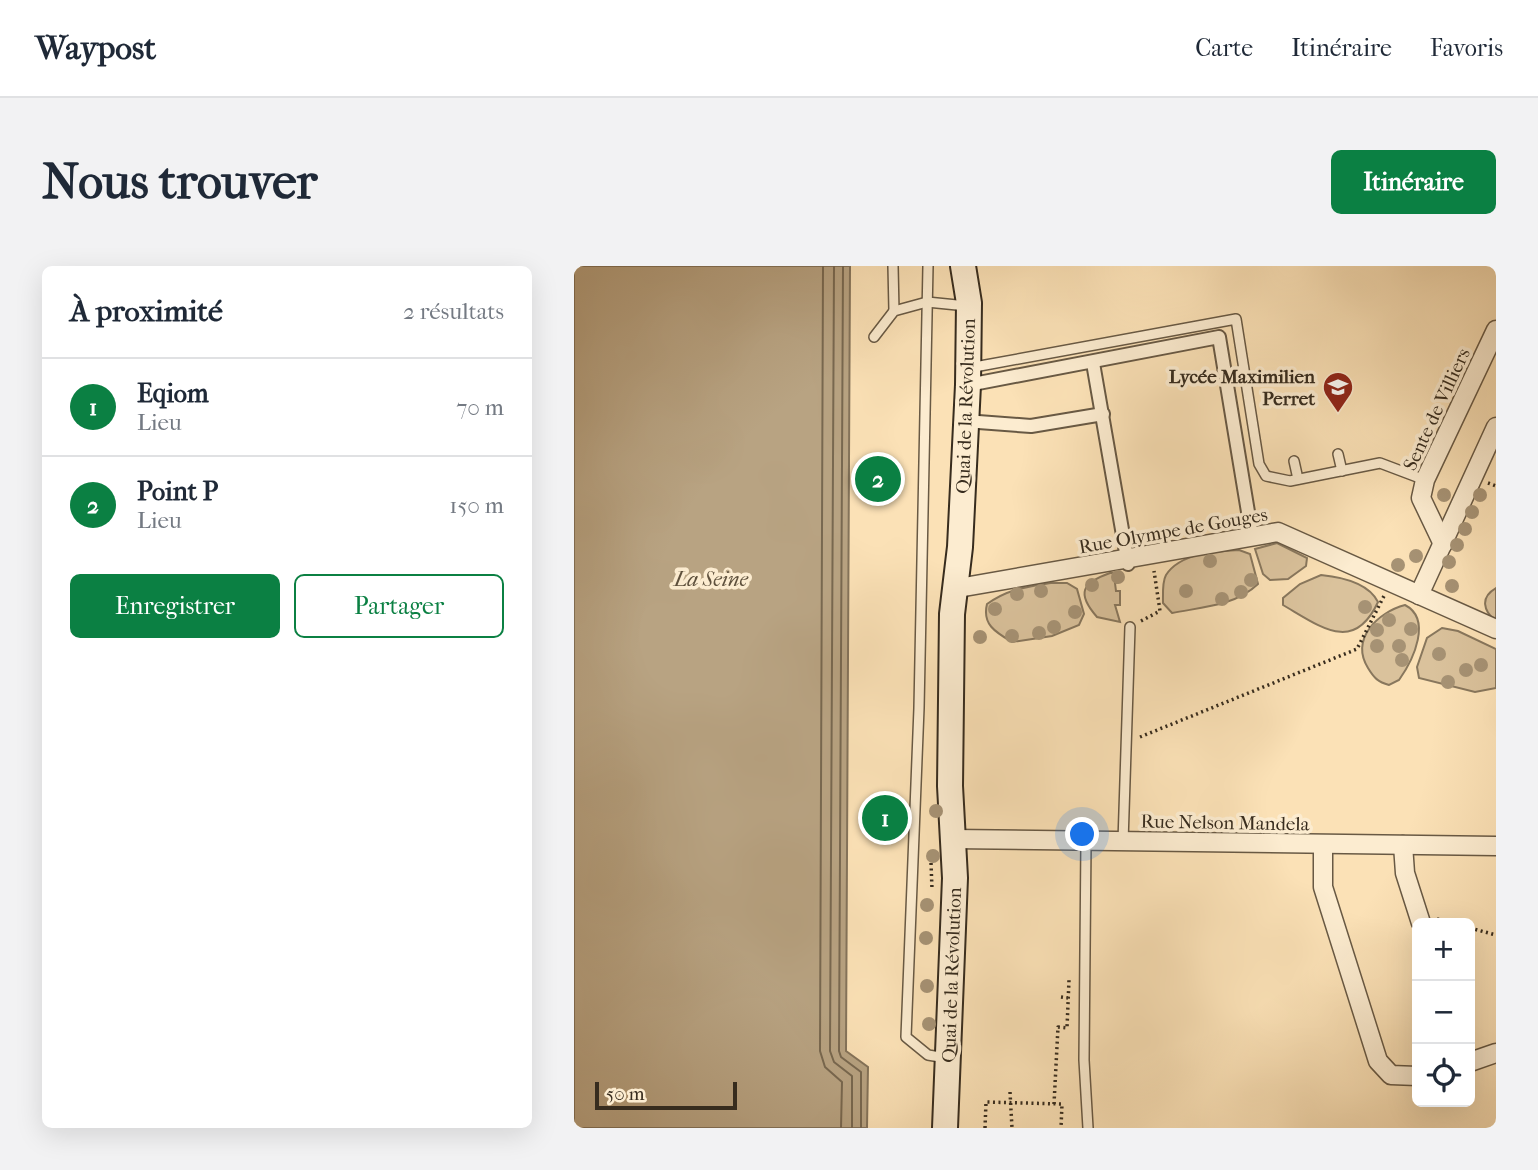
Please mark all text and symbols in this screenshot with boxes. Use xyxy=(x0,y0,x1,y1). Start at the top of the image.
text: Waypost xyxy=(35,29,156,68)
text: Carte xyxy=(1195,34,1253,62)
text: Itinéraire xyxy=(1291,34,1392,62)
text: Favoris xyxy=(1430,34,1503,62)
button: Itinéraire xyxy=(1331,150,1496,214)
text: Nous trouver xyxy=(42,153,317,211)
text: À proximité xyxy=(70,294,223,329)
text: 2 résultats xyxy=(403,298,504,325)
street label: Quai de la Révolution xyxy=(952,318,980,494)
street label: Sente de Villiers xyxy=(1399,345,1475,474)
place label: Lycée Maximilien Perret xyxy=(1169,366,1316,410)
school or university icon: Lycée Maximilien Perret xyxy=(1321,370,1355,414)
text: Eqiom xyxy=(137,378,209,409)
text: 1 xyxy=(89,394,97,421)
text: 70 m xyxy=(456,394,504,421)
text: Lieu xyxy=(137,409,182,436)
pin: 2 xyxy=(855,453,901,505)
text: Point P xyxy=(137,476,218,507)
text: 2 xyxy=(87,492,99,519)
text: 150 m xyxy=(449,492,504,519)
street label: Rue Olympe de Gouges xyxy=(1077,504,1269,558)
text: Lieu xyxy=(137,507,182,534)
water label: La Seine xyxy=(672,567,749,591)
button: Enregistrer xyxy=(70,574,280,638)
button: Partager xyxy=(294,574,504,638)
pin: 1 xyxy=(862,792,908,844)
street label: Rue Nelson Mandela xyxy=(1140,811,1310,835)
your location xyxy=(1065,817,1099,851)
street label: Quai de la Révolution xyxy=(938,887,966,1063)
map controls xyxy=(1412,918,1475,1107)
button: + xyxy=(1412,918,1475,981)
button: − xyxy=(1412,981,1475,1044)
button: locate xyxy=(1412,1044,1475,1107)
scale bar xyxy=(595,1079,737,1111)
text: 50 m xyxy=(606,1083,645,1105)

